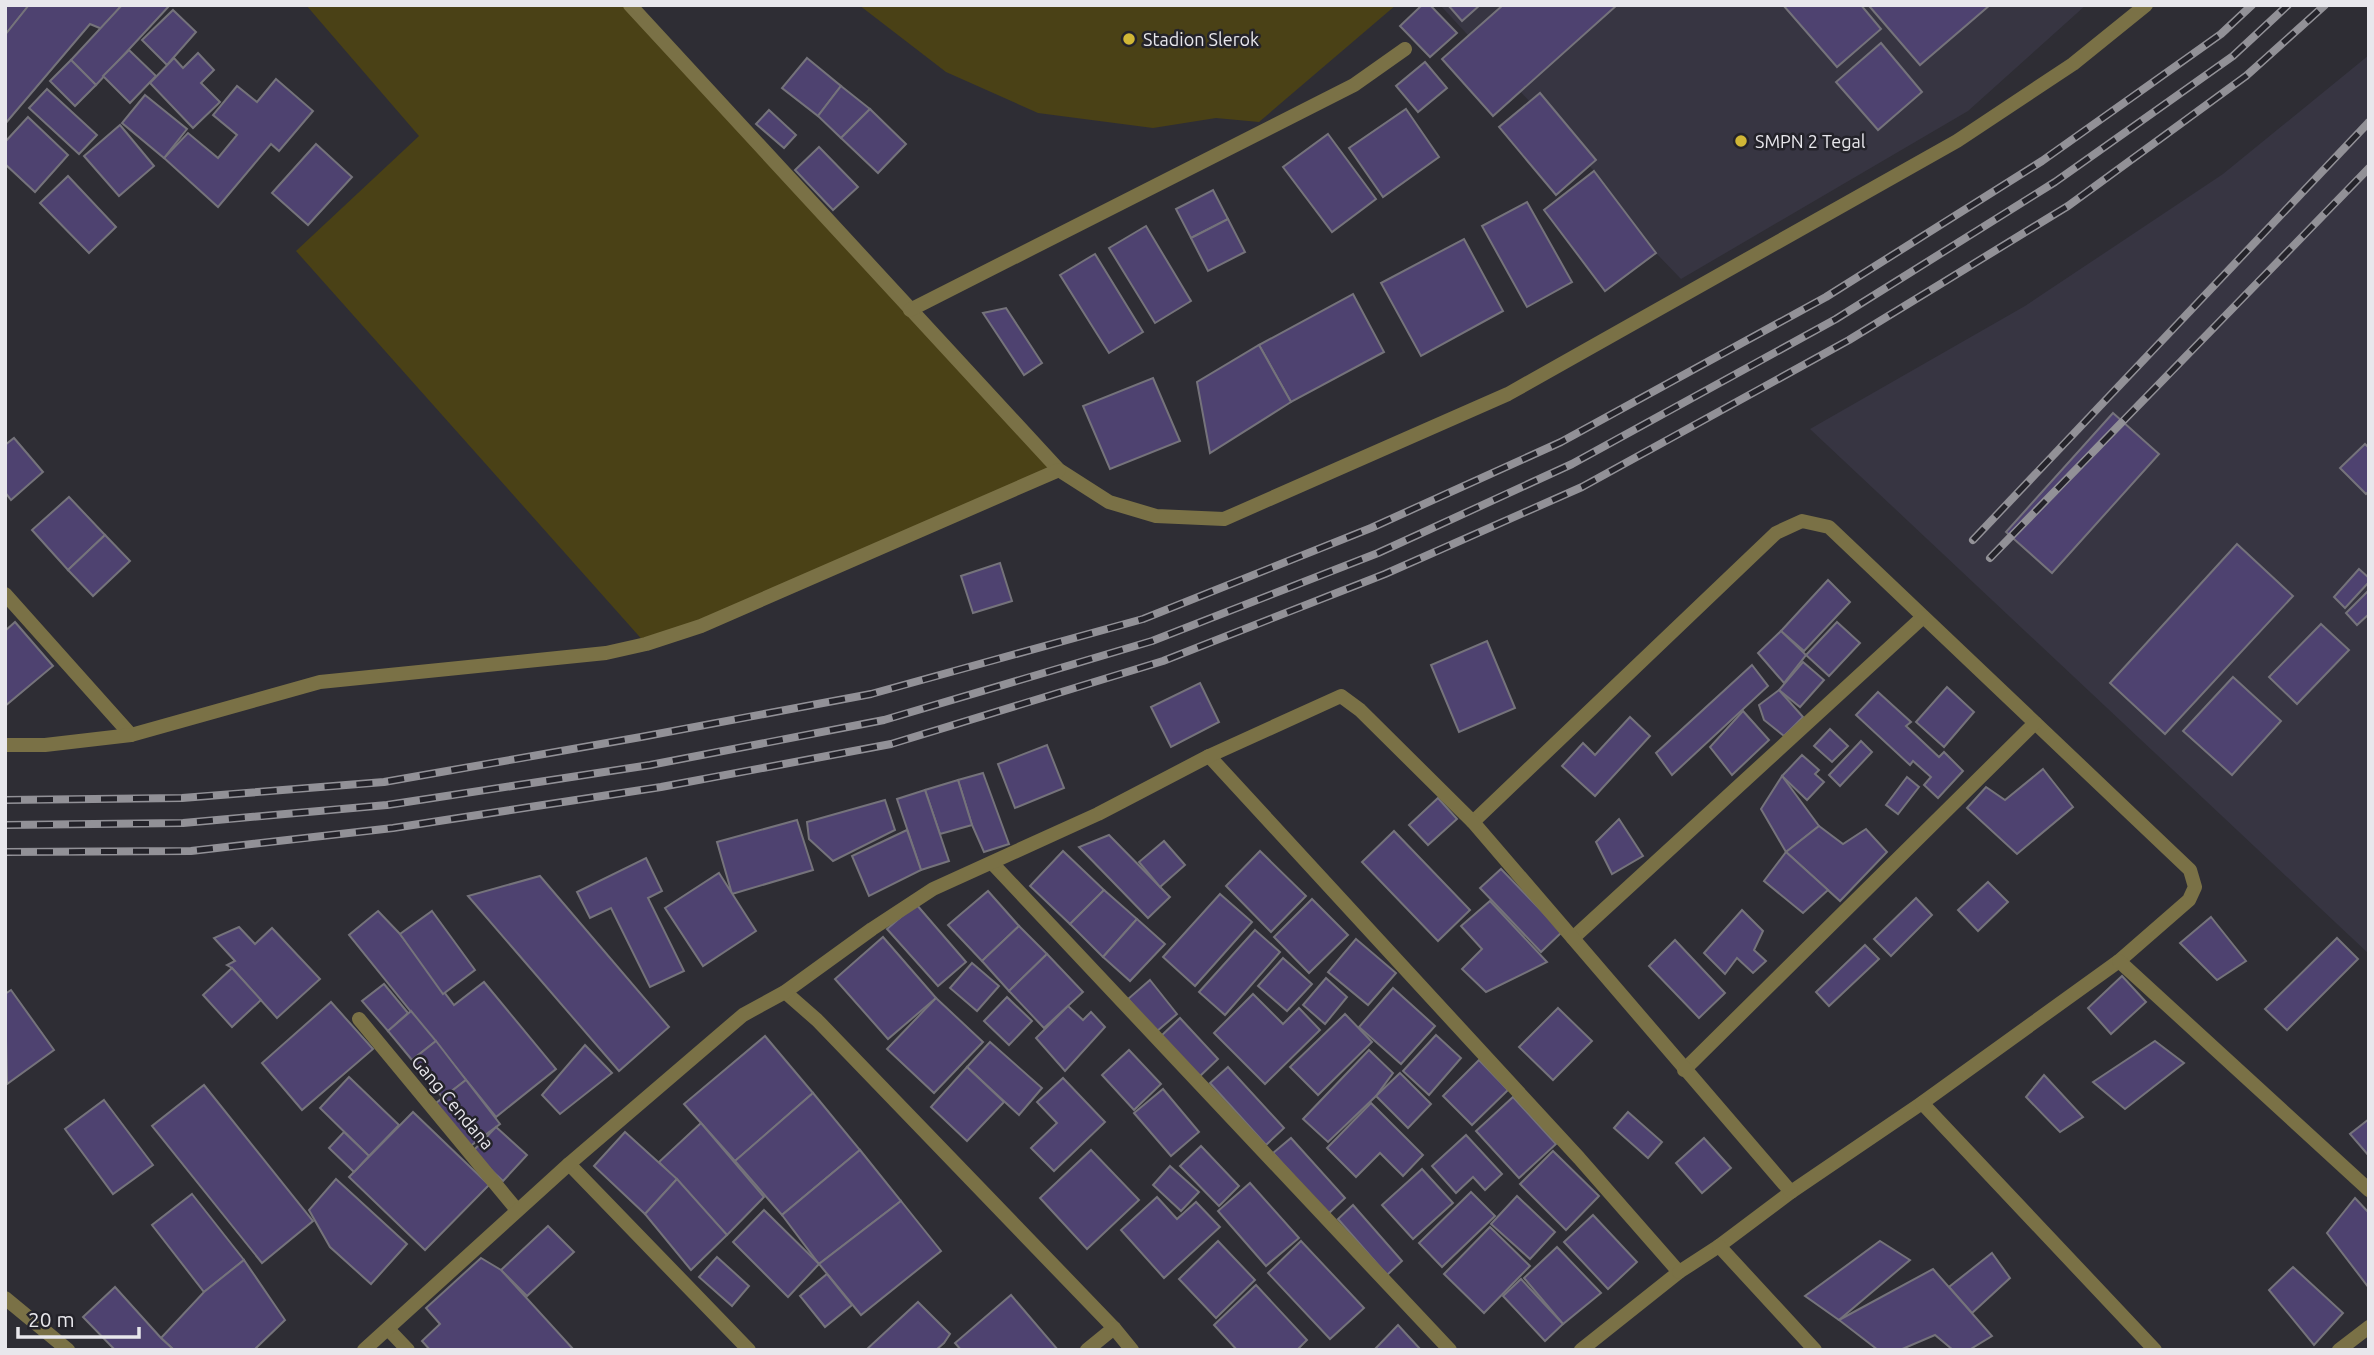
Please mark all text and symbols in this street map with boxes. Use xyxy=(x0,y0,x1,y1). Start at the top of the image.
place label: Stadion Slerok xyxy=(1143,29,1259,49)
marker: Stadion Slerok xyxy=(1121,31,1137,47)
place label: SMPN 2 Tegal xyxy=(1755,131,1866,151)
marker: SMPN 2 Tegal xyxy=(1733,133,1749,149)
street label: Gang Cendana xyxy=(408,1051,498,1153)
scale bar xyxy=(18,1296,138,1340)
text: 20 m xyxy=(28,1307,75,1331)

